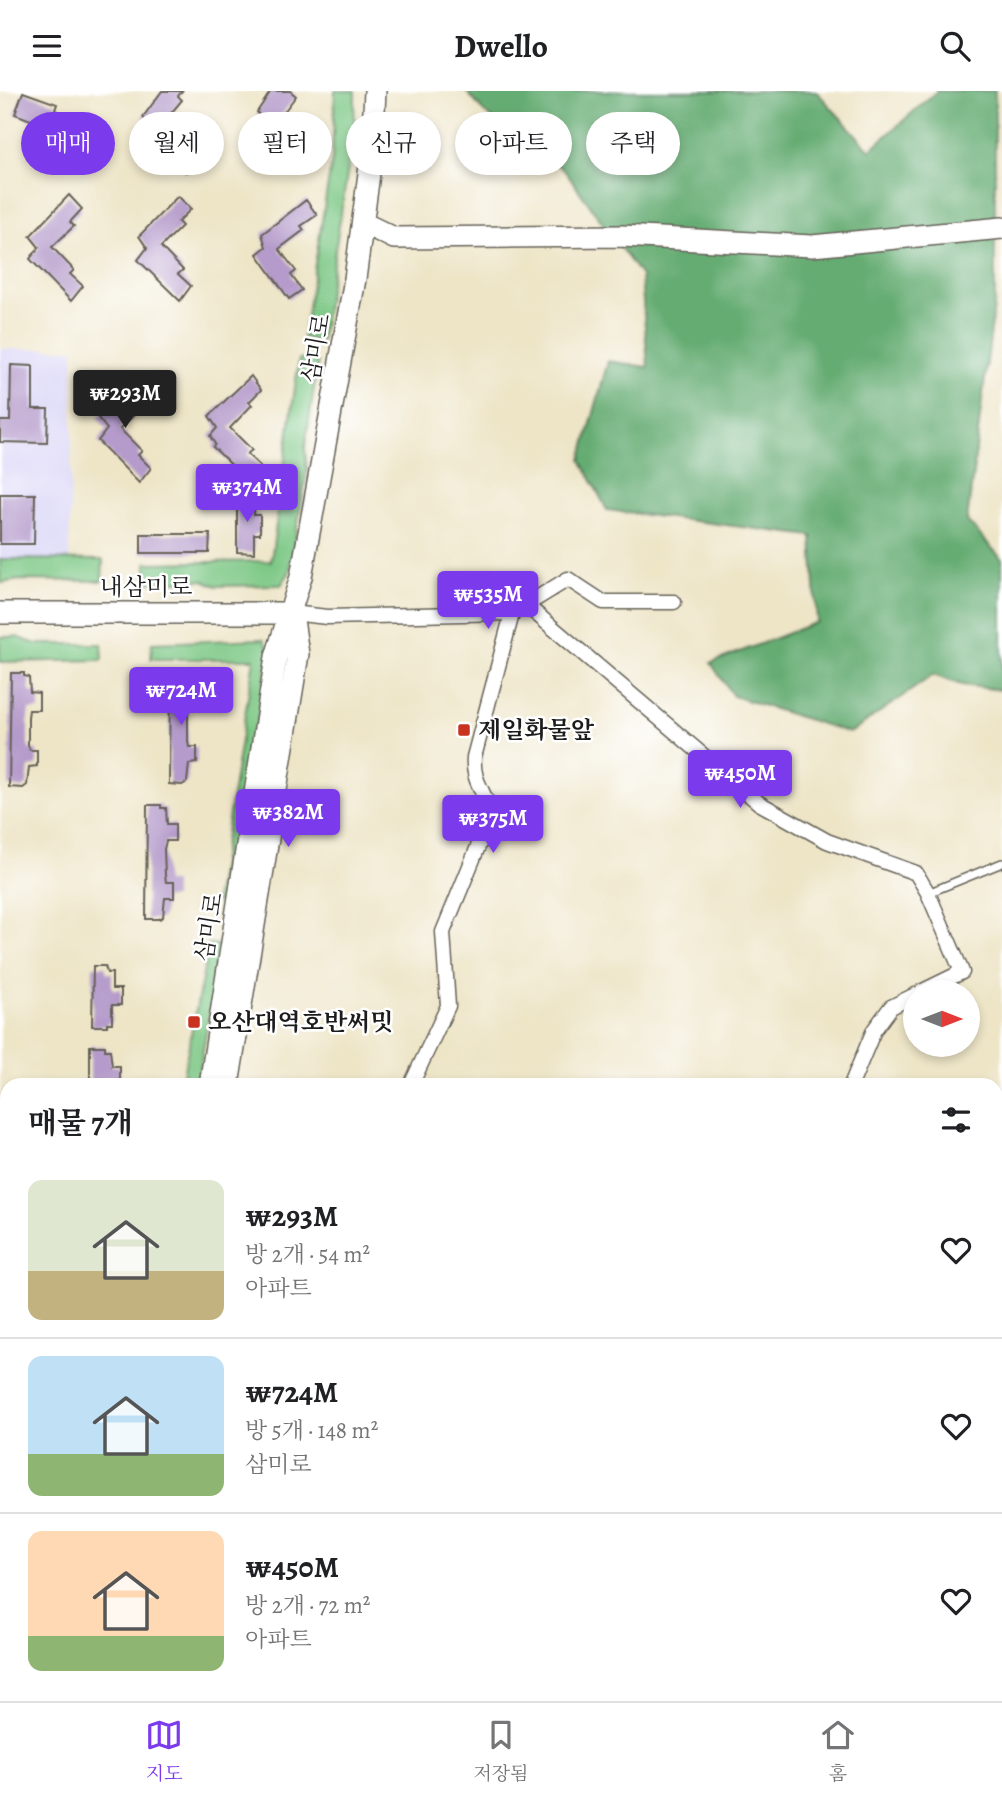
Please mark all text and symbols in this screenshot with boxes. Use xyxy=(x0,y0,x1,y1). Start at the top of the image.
text: Dwello xyxy=(454,24,548,68)
icon: menu xyxy=(28,27,66,65)
icon: search xyxy=(936,27,974,65)
chip: 매매 xyxy=(21,112,115,175)
chip: 월세 xyxy=(129,112,224,175)
chip: 필터 xyxy=(238,112,332,175)
chip: 신규 xyxy=(346,112,441,175)
chip: 아파트 xyxy=(455,112,572,175)
chip: 주택 xyxy=(586,112,680,175)
street label: 삼미로 xyxy=(294,311,338,385)
pin: ₩293M xyxy=(76,371,174,430)
text: ₩293M xyxy=(89,377,161,408)
pin: ₩374M xyxy=(198,465,296,524)
text: ₩374M xyxy=(212,471,282,502)
street label: 내삼미로 xyxy=(100,571,192,603)
pin: ₩535M xyxy=(439,571,537,631)
text: ₩535M xyxy=(453,578,523,609)
pin: ₩724M xyxy=(132,667,230,727)
text: ₩724M xyxy=(145,674,217,705)
place label: 제일화물앞 xyxy=(478,714,595,746)
marker: 제일화물앞 xyxy=(456,722,472,738)
pin: ₩450M xyxy=(691,751,789,810)
text: ₩450M xyxy=(704,757,776,788)
pin: ₩382M xyxy=(239,789,337,849)
pin: ₩375M xyxy=(444,795,542,855)
text: ₩382M xyxy=(252,796,324,827)
text: ₩375M xyxy=(458,802,528,833)
street label: 삼미로 xyxy=(188,890,230,964)
north arrow xyxy=(903,980,980,1057)
map controls xyxy=(903,980,980,1057)
place label: 오산대역호반써밋 xyxy=(208,1006,393,1038)
marker: 오산대역호반써밋 xyxy=(186,1014,202,1030)
icon: filters xyxy=(937,1101,975,1139)
text: 매물 7개 xyxy=(28,1103,133,1143)
text: ₩293M xyxy=(245,1196,338,1236)
icon: home xyxy=(84,1208,168,1292)
icon: heart xyxy=(937,1231,975,1269)
text: 방 2개 · 54 m² xyxy=(245,1239,370,1270)
text: 아파트 xyxy=(245,1273,312,1304)
text: ₩724M xyxy=(245,1372,338,1412)
icon: home xyxy=(84,1384,168,1468)
icon: heart xyxy=(937,1407,975,1445)
text: 방 5개 · 148 m² xyxy=(245,1415,378,1446)
text: 삼미로 xyxy=(245,1449,312,1480)
text: ₩450M xyxy=(245,1547,339,1587)
icon: home xyxy=(84,1559,168,1643)
icon: heart xyxy=(937,1582,975,1620)
text: 방 2개 · 72 m² xyxy=(245,1590,370,1621)
text: 아파트 xyxy=(245,1624,312,1655)
tab: 지도 xyxy=(145,1716,183,1787)
tab: 저장됨 xyxy=(473,1716,529,1787)
tab: 홈 xyxy=(819,1716,857,1787)

